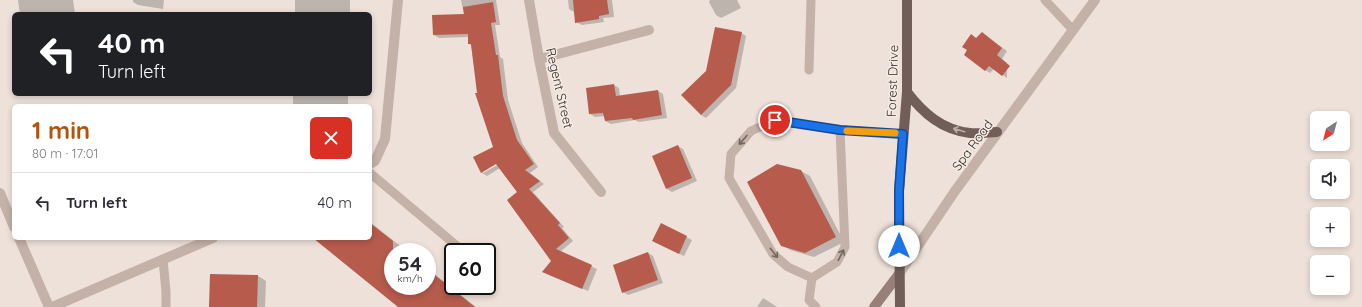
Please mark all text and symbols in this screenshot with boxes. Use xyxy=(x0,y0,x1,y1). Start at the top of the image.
text: 40 m xyxy=(98,25,165,60)
icon: left xyxy=(32,28,84,80)
street label: Forest Drive xyxy=(883,45,901,117)
street label: Regent Street xyxy=(543,46,577,130)
text: Turn left xyxy=(98,60,166,83)
pin xyxy=(758,103,792,137)
icon: arrive xyxy=(764,109,786,131)
north arrow xyxy=(1310,111,1350,151)
map controls xyxy=(1310,111,1350,295)
text: 1 min xyxy=(32,115,90,145)
street label: Spa Road xyxy=(948,116,996,174)
button: close xyxy=(310,117,352,159)
one-way arrow xyxy=(952,126,965,133)
one-way arrow xyxy=(738,135,747,146)
text: 80 m · 17:01 xyxy=(32,145,98,161)
button: sound xyxy=(1310,159,1350,199)
icon: left xyxy=(32,192,54,214)
text: Turn left xyxy=(66,193,128,212)
text: 40 m xyxy=(317,193,352,212)
button: + xyxy=(1310,207,1350,247)
position arrow xyxy=(878,225,920,267)
speed limit sign: 60 xyxy=(444,243,496,295)
one-way arrow xyxy=(770,248,778,259)
one-way arrow xyxy=(838,249,846,261)
text: 54 xyxy=(398,251,422,276)
button: − xyxy=(1310,255,1350,295)
text: km/h xyxy=(397,272,423,285)

